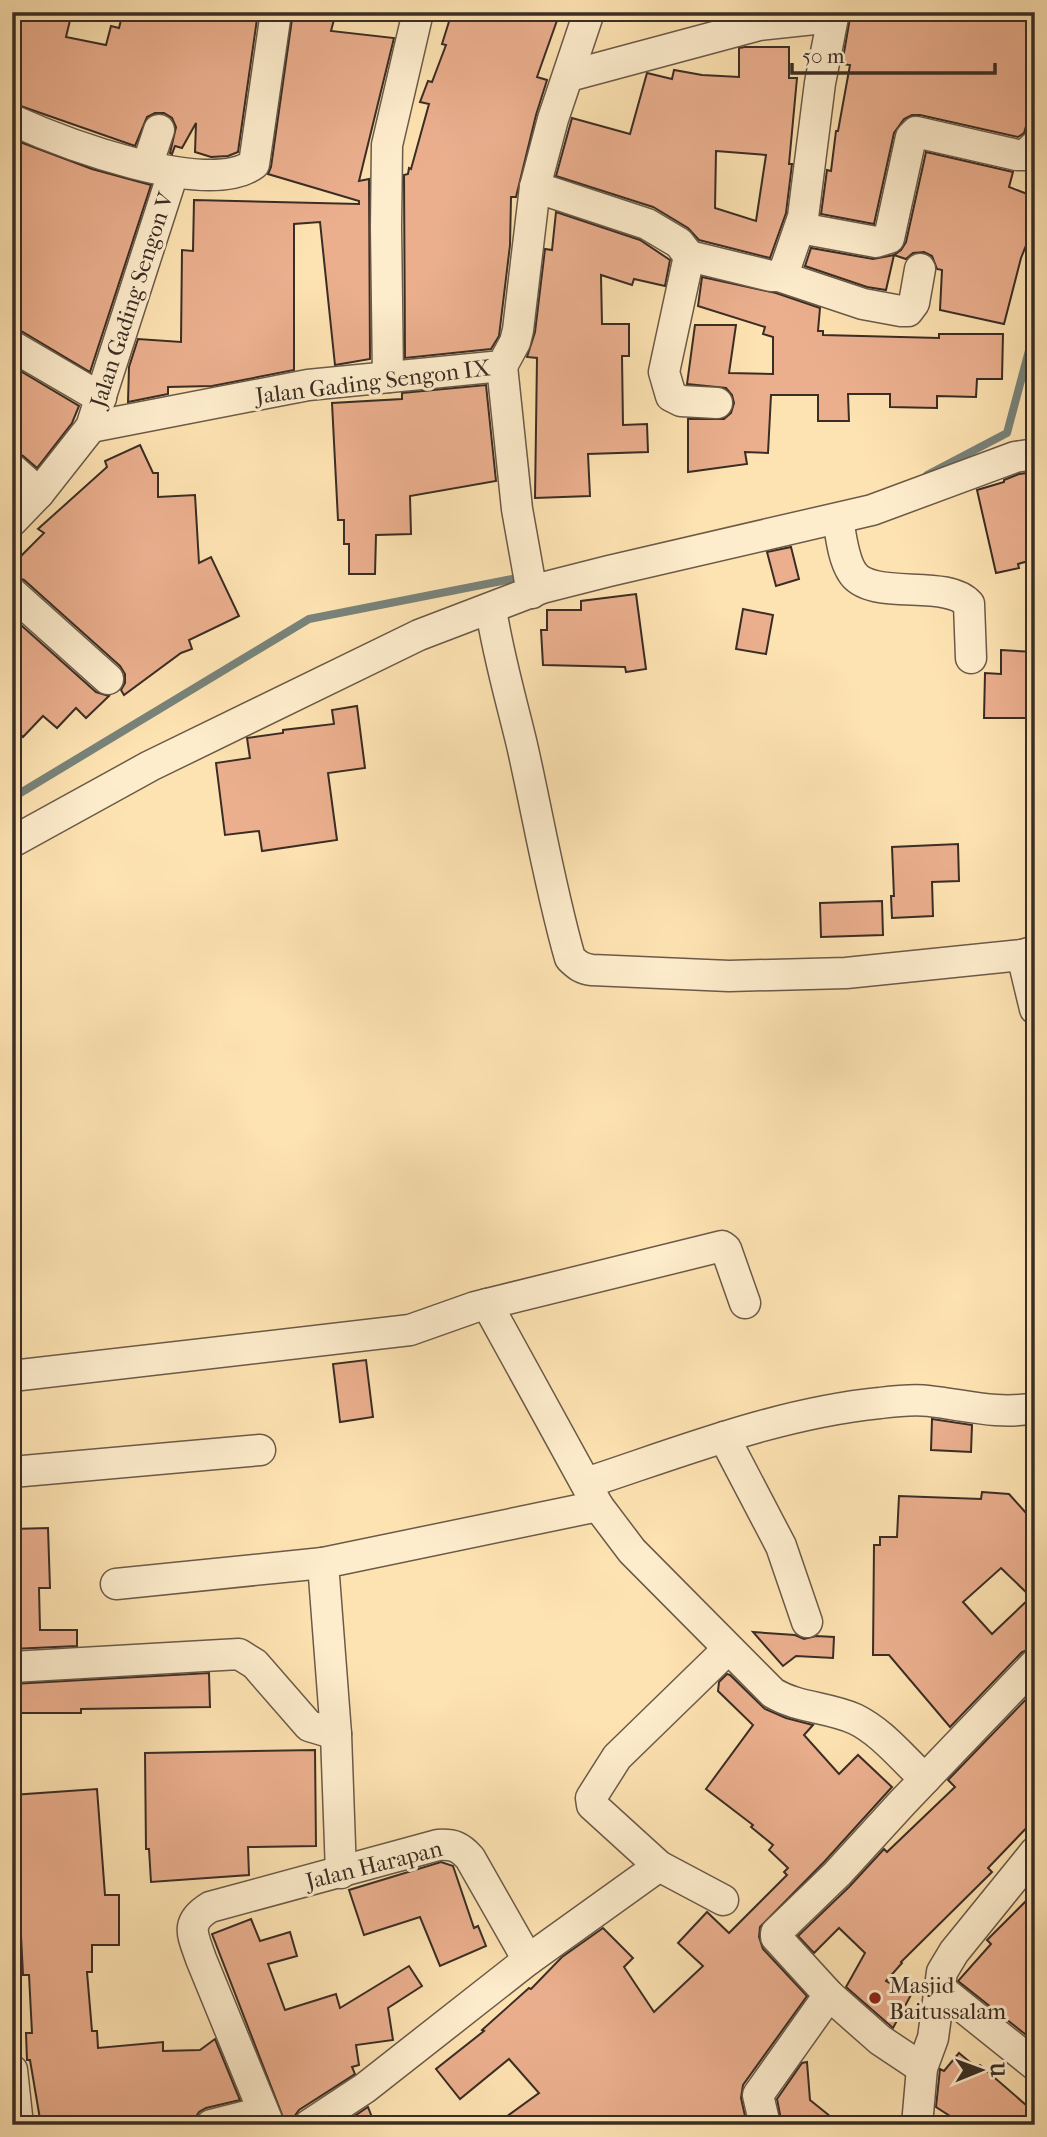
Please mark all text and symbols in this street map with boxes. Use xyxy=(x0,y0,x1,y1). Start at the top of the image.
scale bar xyxy=(792,32,995,76)
text: 50 m xyxy=(802,44,845,68)
street label: Jalan Gading Sengon V xyxy=(84,188,180,413)
street label: Jalan Gading Sengon IX xyxy=(252,354,492,410)
street label: Jalan Harapan xyxy=(301,1835,446,1895)
place label: Masjid Baitussalam xyxy=(889,1972,1006,2025)
marker: Masjid Baitussalam xyxy=(867,1990,883,2006)
north arrow xyxy=(946,2036,1016,2106)
text: U xyxy=(986,2061,1008,2078)

